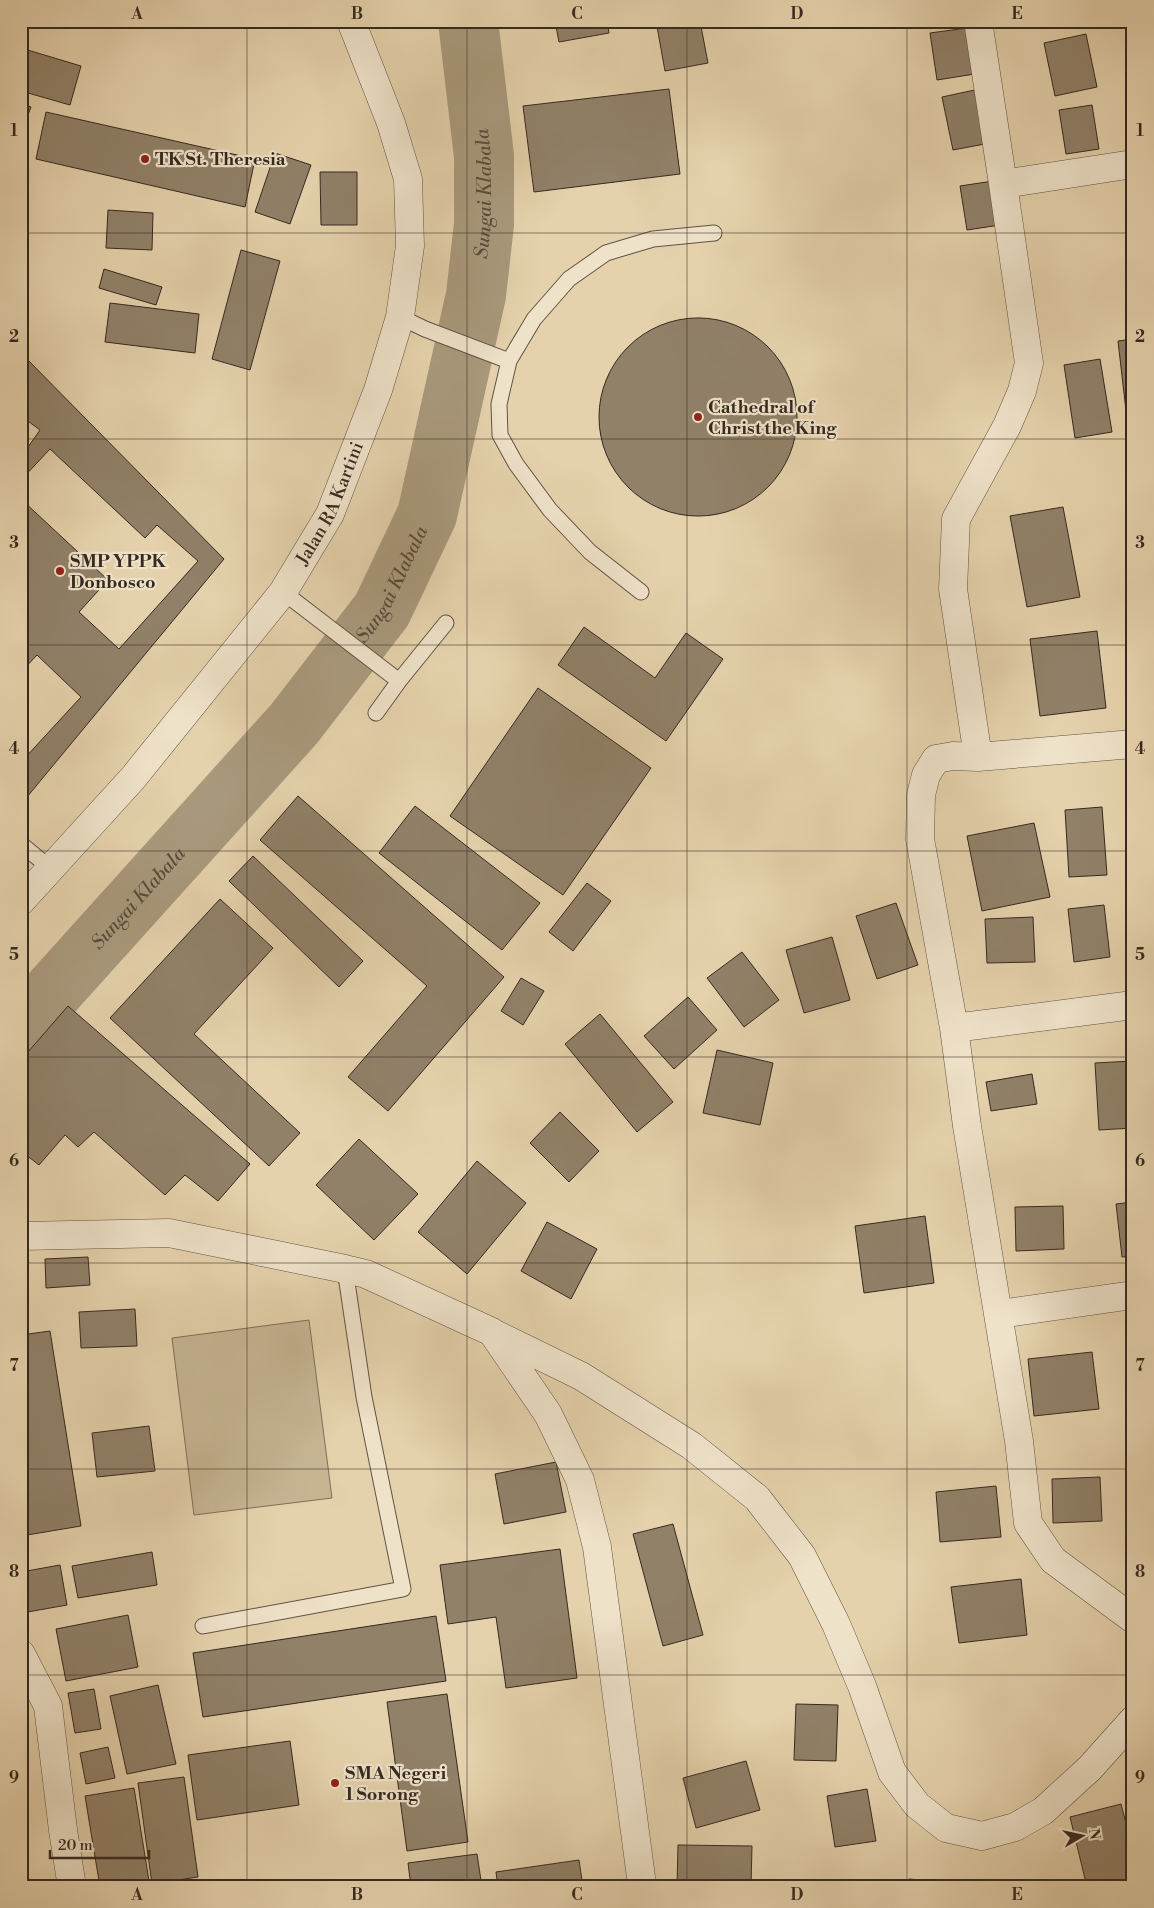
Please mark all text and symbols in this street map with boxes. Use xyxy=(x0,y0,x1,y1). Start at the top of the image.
text: A xyxy=(130,4,143,24)
text: B xyxy=(351,4,363,24)
text: C xyxy=(571,4,583,24)
text: D xyxy=(791,4,804,24)
text: E xyxy=(1011,4,1023,24)
text: 1 xyxy=(10,121,18,141)
text: 1 xyxy=(1136,121,1144,141)
water label: Sungai Klabala xyxy=(469,127,497,260)
place label: TK St. Theresia xyxy=(155,148,286,171)
marker: TK St. Theresia xyxy=(139,153,151,165)
text: 2 xyxy=(9,327,19,347)
text: 2 xyxy=(1135,327,1145,347)
place label: Cathedral of Christ the King xyxy=(708,396,837,440)
marker: Cathedral of Christ the King xyxy=(692,411,704,423)
street label: Jalan RA Kartini xyxy=(290,438,369,570)
water label: Sungai Klabala xyxy=(350,522,433,648)
text: 3 xyxy=(9,533,19,553)
text: 3 xyxy=(1135,533,1145,553)
place label: SMP YPPK Donbosco xyxy=(70,550,166,594)
marker: SMP YPPK Donbosco xyxy=(54,565,66,577)
text: 4 xyxy=(9,739,20,759)
text: 4 xyxy=(1135,739,1146,759)
water label: Sungai Klabala xyxy=(86,842,191,955)
text: 5 xyxy=(9,945,19,965)
text: 5 xyxy=(1135,945,1145,965)
text: 6 xyxy=(9,1151,19,1171)
text: 6 xyxy=(1135,1151,1145,1171)
text: 7 xyxy=(9,1356,19,1376)
text: 7 xyxy=(1135,1356,1145,1376)
text: 8 xyxy=(9,1562,19,1582)
text: 8 xyxy=(1135,1562,1145,1582)
place label: SMA Negeri 1 Sorong xyxy=(345,1762,446,1806)
text: 9 xyxy=(9,1768,19,1788)
text: 9 xyxy=(1135,1768,1145,1788)
marker: SMA Negeri 1 Sorong xyxy=(329,1777,341,1789)
north arrow xyxy=(1056,1810,1106,1860)
text: N xyxy=(1084,1827,1104,1841)
scale bar xyxy=(50,1828,149,1860)
text: 20 m xyxy=(58,1836,93,1855)
text: A xyxy=(130,1885,143,1905)
text: B xyxy=(351,1885,363,1905)
text: C xyxy=(571,1885,583,1905)
text: D xyxy=(791,1885,804,1905)
text: E xyxy=(1011,1885,1023,1905)

